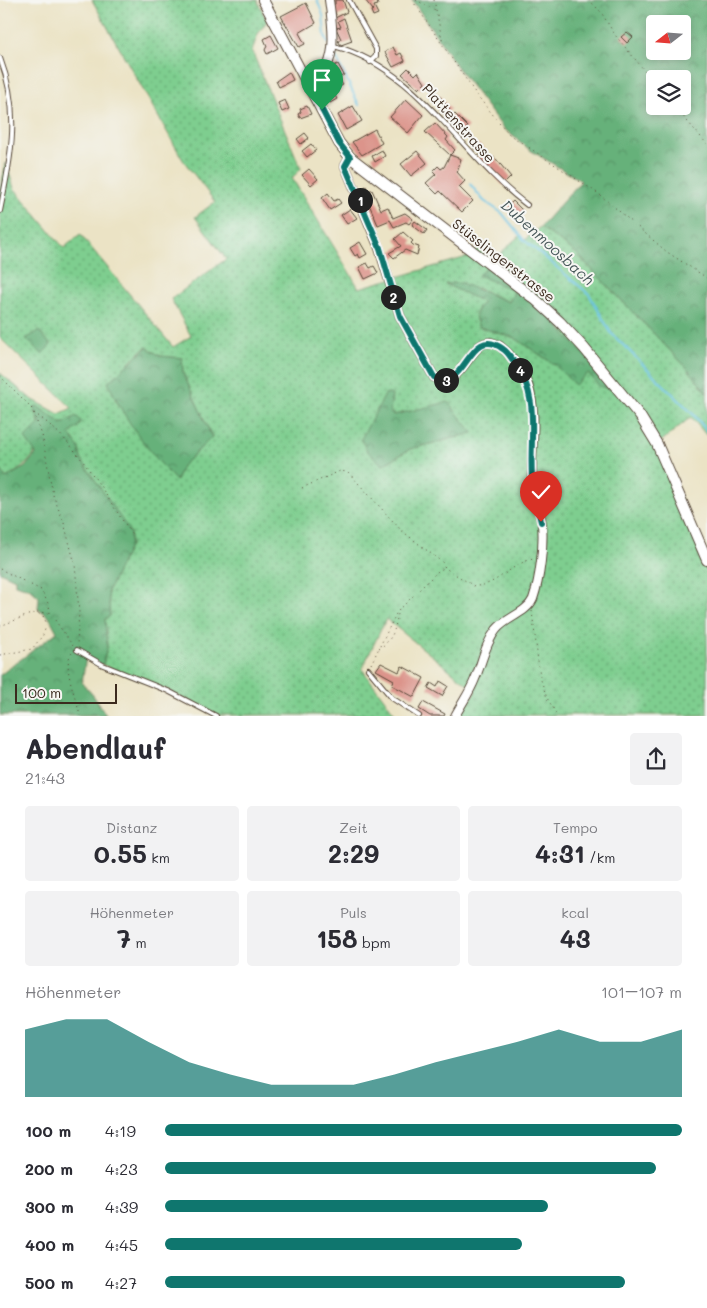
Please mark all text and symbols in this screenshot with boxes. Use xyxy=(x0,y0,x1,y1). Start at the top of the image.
north arrow xyxy=(646,15,691,60)
map controls xyxy=(646,15,691,115)
pin xyxy=(301,59,343,110)
icon: arrive xyxy=(308,66,336,94)
button: layers xyxy=(646,70,691,115)
street label: Plattenstrasse xyxy=(418,79,500,167)
pin: 1 xyxy=(348,188,372,212)
text: 1 xyxy=(357,191,364,210)
water label: Dubenmoosbach xyxy=(497,195,599,289)
street label: Stüsslingerstrasse xyxy=(449,214,559,306)
pin: 2 xyxy=(380,284,406,310)
text: 2 xyxy=(390,288,397,307)
pin: 4 xyxy=(508,358,532,382)
text: 4 xyxy=(516,361,525,380)
pin: 3 xyxy=(434,368,458,392)
text: 3 xyxy=(442,371,451,390)
pin xyxy=(520,471,562,522)
icon: check xyxy=(527,478,555,506)
scale bar xyxy=(15,681,118,704)
text: 100 m xyxy=(22,683,61,702)
text: Abendlauf xyxy=(25,730,166,766)
button: share xyxy=(630,733,682,785)
text: 21:43 xyxy=(25,767,65,788)
text: Distanz xyxy=(106,818,157,837)
text: Zeit xyxy=(339,818,368,837)
text: Tempo xyxy=(553,818,597,837)
text: 0.55 xyxy=(94,837,147,869)
text: 2:29 xyxy=(328,837,379,869)
text: 4:31 xyxy=(535,837,585,869)
text: km xyxy=(147,848,170,867)
text: /km xyxy=(585,848,615,867)
text: Höhenmeter xyxy=(90,903,174,922)
text: Puls xyxy=(340,903,367,922)
text: kcal xyxy=(561,903,589,922)
text: 7 xyxy=(117,922,131,954)
text: 158 xyxy=(316,922,357,954)
text: 43 xyxy=(560,922,591,954)
text: m xyxy=(131,933,147,952)
text: bpm xyxy=(357,933,391,952)
text: Höhenmeter xyxy=(25,981,121,1002)
text: 101–107 m xyxy=(601,981,682,1002)
text: 100 m xyxy=(25,1120,71,1141)
text: 4:19 xyxy=(105,1120,136,1141)
text: 200 m xyxy=(25,1158,73,1179)
text: 4:23 xyxy=(105,1158,138,1179)
text: 300 m xyxy=(25,1196,74,1217)
text: 4:39 xyxy=(105,1196,138,1217)
text: 400 m xyxy=(25,1234,74,1255)
text: 4:45 xyxy=(105,1234,138,1255)
text: 500 m xyxy=(25,1272,73,1293)
text: 4:27 xyxy=(105,1272,137,1293)

